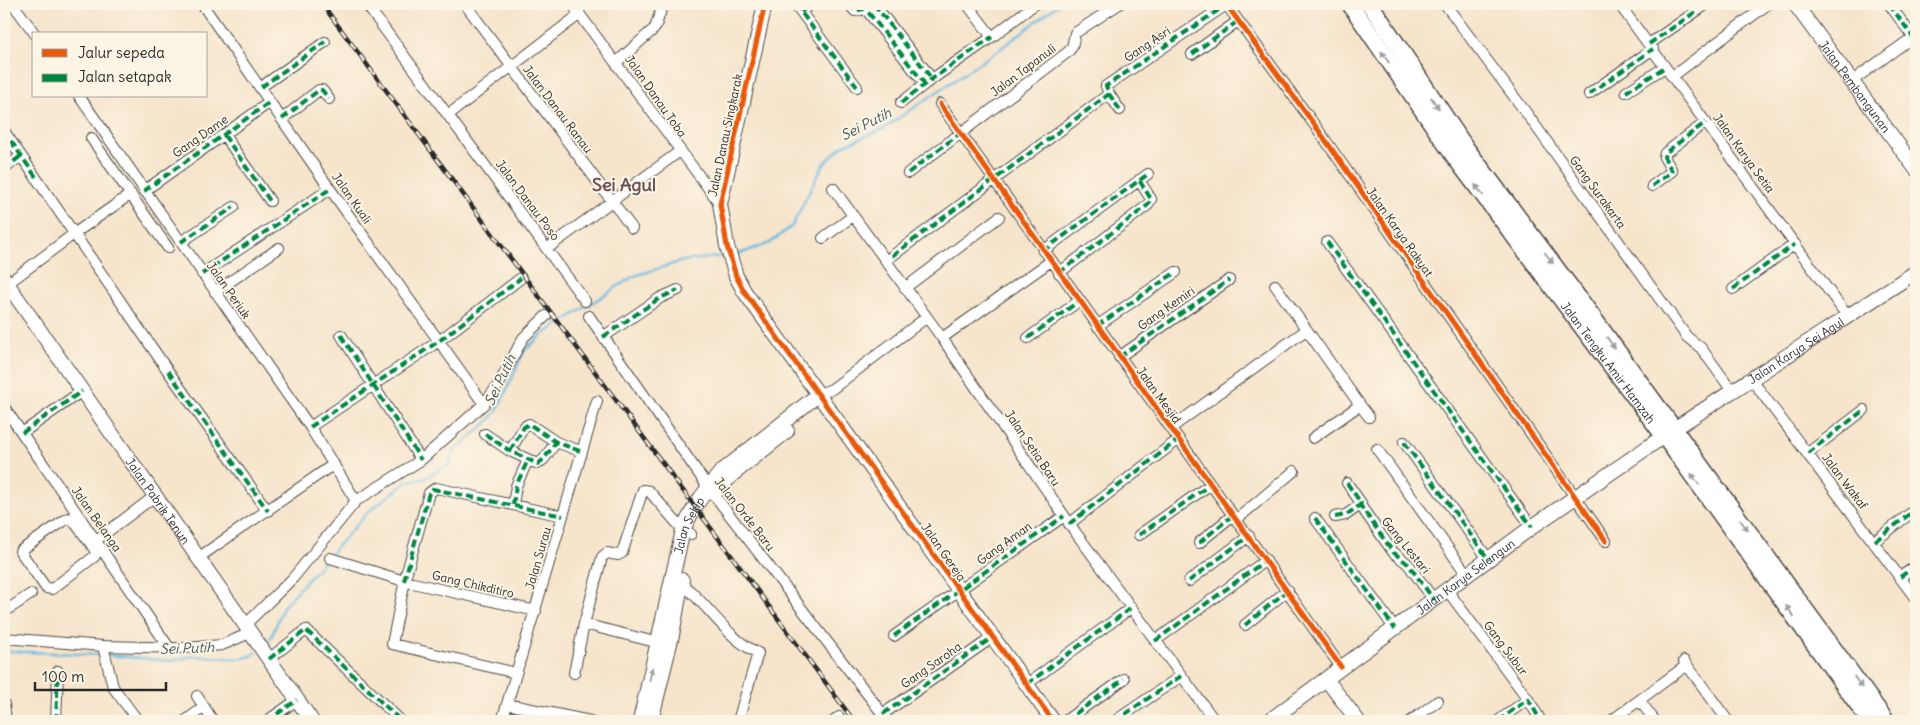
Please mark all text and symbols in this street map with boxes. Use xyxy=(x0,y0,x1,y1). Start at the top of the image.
street label: Gang Asri xyxy=(1121,23,1173,65)
legend xyxy=(32,32,208,98)
street label: Jalan Pembangunan xyxy=(1816,37,1894,135)
street label: Jalan Tapanuli xyxy=(988,41,1058,99)
text: Jalur sepeda xyxy=(78,43,165,62)
one-way arrow xyxy=(1380,50,1390,64)
street label: Jalan Danau Toba xyxy=(622,52,690,140)
street label: Jalan Danau Ranau xyxy=(520,62,596,156)
text: Jalan setapak xyxy=(78,67,172,86)
street label: Jalan Danau Singkarak xyxy=(705,72,745,198)
one-way arrow xyxy=(1430,96,1440,110)
water label: Sei Putih xyxy=(838,103,895,144)
street label: Jalan Karya Setia xyxy=(1710,110,1778,196)
street label: Gang Dame xyxy=(169,111,231,161)
street label: Gang Surakarta xyxy=(1567,153,1629,231)
street label: Jalan Danau Poso xyxy=(493,157,563,244)
street label: Jalan Kuali xyxy=(329,170,375,226)
district label: Sei Agul xyxy=(592,173,656,196)
one-way arrow xyxy=(1474,183,1484,197)
street label: Jalan Karya Rakyat xyxy=(1363,184,1437,280)
one-way arrow xyxy=(1544,251,1554,265)
street label: Jalan Periuk xyxy=(204,259,254,321)
street label: Gang Kemiri xyxy=(1134,283,1198,333)
street label: Jalan Tengku Amir Hamzah xyxy=(1558,299,1659,426)
street label: Jalan Karya Sei Agul xyxy=(1745,314,1846,387)
one-way arrow xyxy=(1606,336,1616,350)
water label: Sei Putih xyxy=(480,351,520,408)
street label: Jalan Mesjid xyxy=(1133,364,1185,426)
street label: Jalan Setia Baru xyxy=(1002,407,1064,489)
street label: Jalan Wakaf xyxy=(1819,450,1872,513)
street label: Jalan Pabrik Tenun xyxy=(123,454,194,547)
one-way arrow xyxy=(1690,472,1700,486)
street label: Jalan Orde Baru xyxy=(712,474,778,554)
street label: Jalan Belanga xyxy=(69,483,125,555)
street label: Jalan Sekip xyxy=(670,494,707,555)
street label: Gang Lestari xyxy=(1379,514,1433,576)
street label: Gang Aman xyxy=(974,518,1034,568)
one-way arrow xyxy=(1739,518,1749,532)
street label: Jalan Gereja xyxy=(918,520,970,584)
street label: Jalan Surau xyxy=(522,525,554,591)
street label: Jalan Karya Selangun xyxy=(1413,535,1517,617)
street label: Gang Chikditiro xyxy=(431,567,516,601)
one-way arrow xyxy=(1785,604,1795,618)
street label: Gang Subur xyxy=(1481,618,1531,678)
water label: Sei Putih xyxy=(160,638,215,658)
street label: Gang Saroha xyxy=(898,638,964,691)
scale bar xyxy=(35,660,166,692)
one-way arrow xyxy=(648,666,656,681)
text: 100 m xyxy=(42,667,84,686)
one-way arrow xyxy=(1852,675,1863,688)

